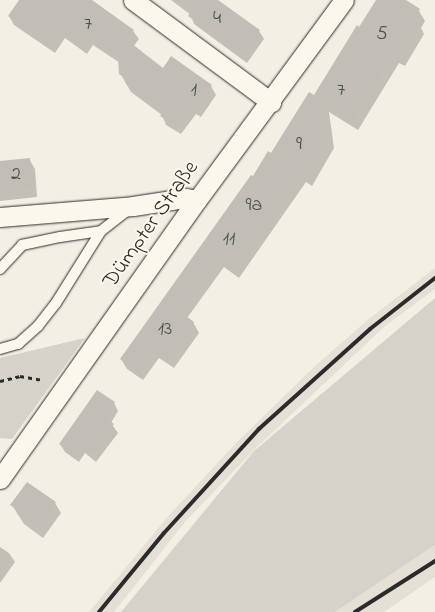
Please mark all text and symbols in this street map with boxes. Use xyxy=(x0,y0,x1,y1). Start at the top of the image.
house number: 4 xyxy=(213,6,221,30)
house number: 7 xyxy=(84,12,92,36)
house number: 5 xyxy=(376,22,388,46)
house number: 1 xyxy=(191,78,197,102)
house number: 7 xyxy=(337,78,345,102)
house number: 9 xyxy=(296,132,302,156)
street label: Dümpter Straße xyxy=(98,156,206,294)
house number: 2 xyxy=(11,162,21,186)
house number: 9a xyxy=(246,193,262,217)
house number: 11 xyxy=(223,227,235,251)
house number: 13 xyxy=(158,317,172,341)

